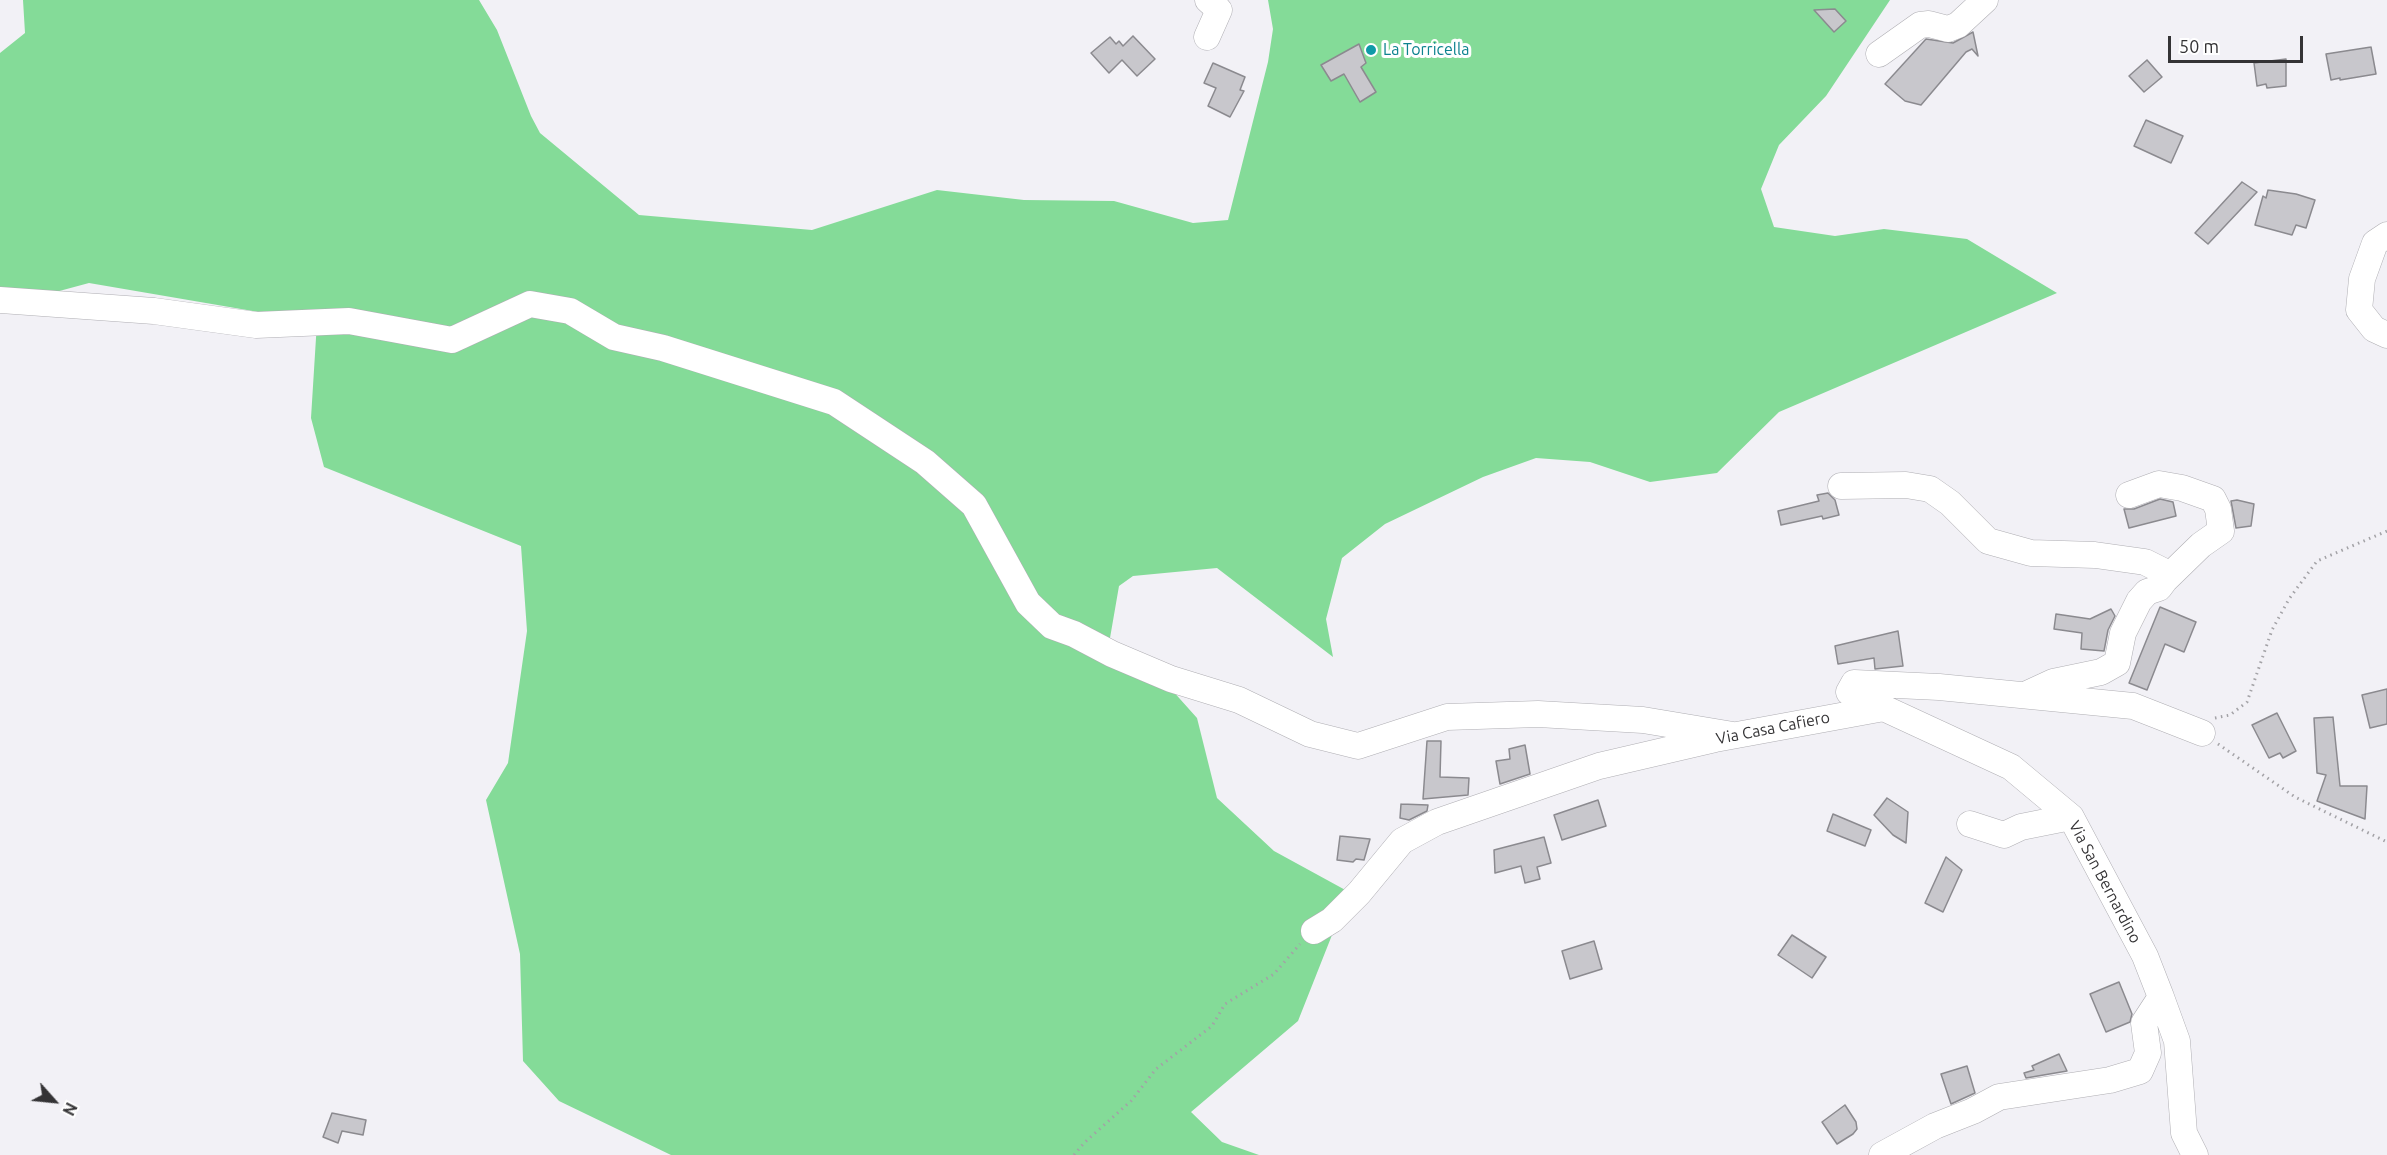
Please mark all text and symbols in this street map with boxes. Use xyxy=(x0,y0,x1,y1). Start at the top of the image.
scale bar xyxy=(2171,24,2306,62)
text: 50 m xyxy=(2179,36,2219,56)
place label: La Torricella xyxy=(1383,40,1469,60)
marker: La Torricella xyxy=(1364,43,1378,57)
street label: Via Casa Cafiero xyxy=(1714,708,1832,748)
street label: Via San Bernardino xyxy=(2065,817,2145,947)
north arrow xyxy=(24,1071,84,1131)
text: N xyxy=(59,1100,81,1119)

